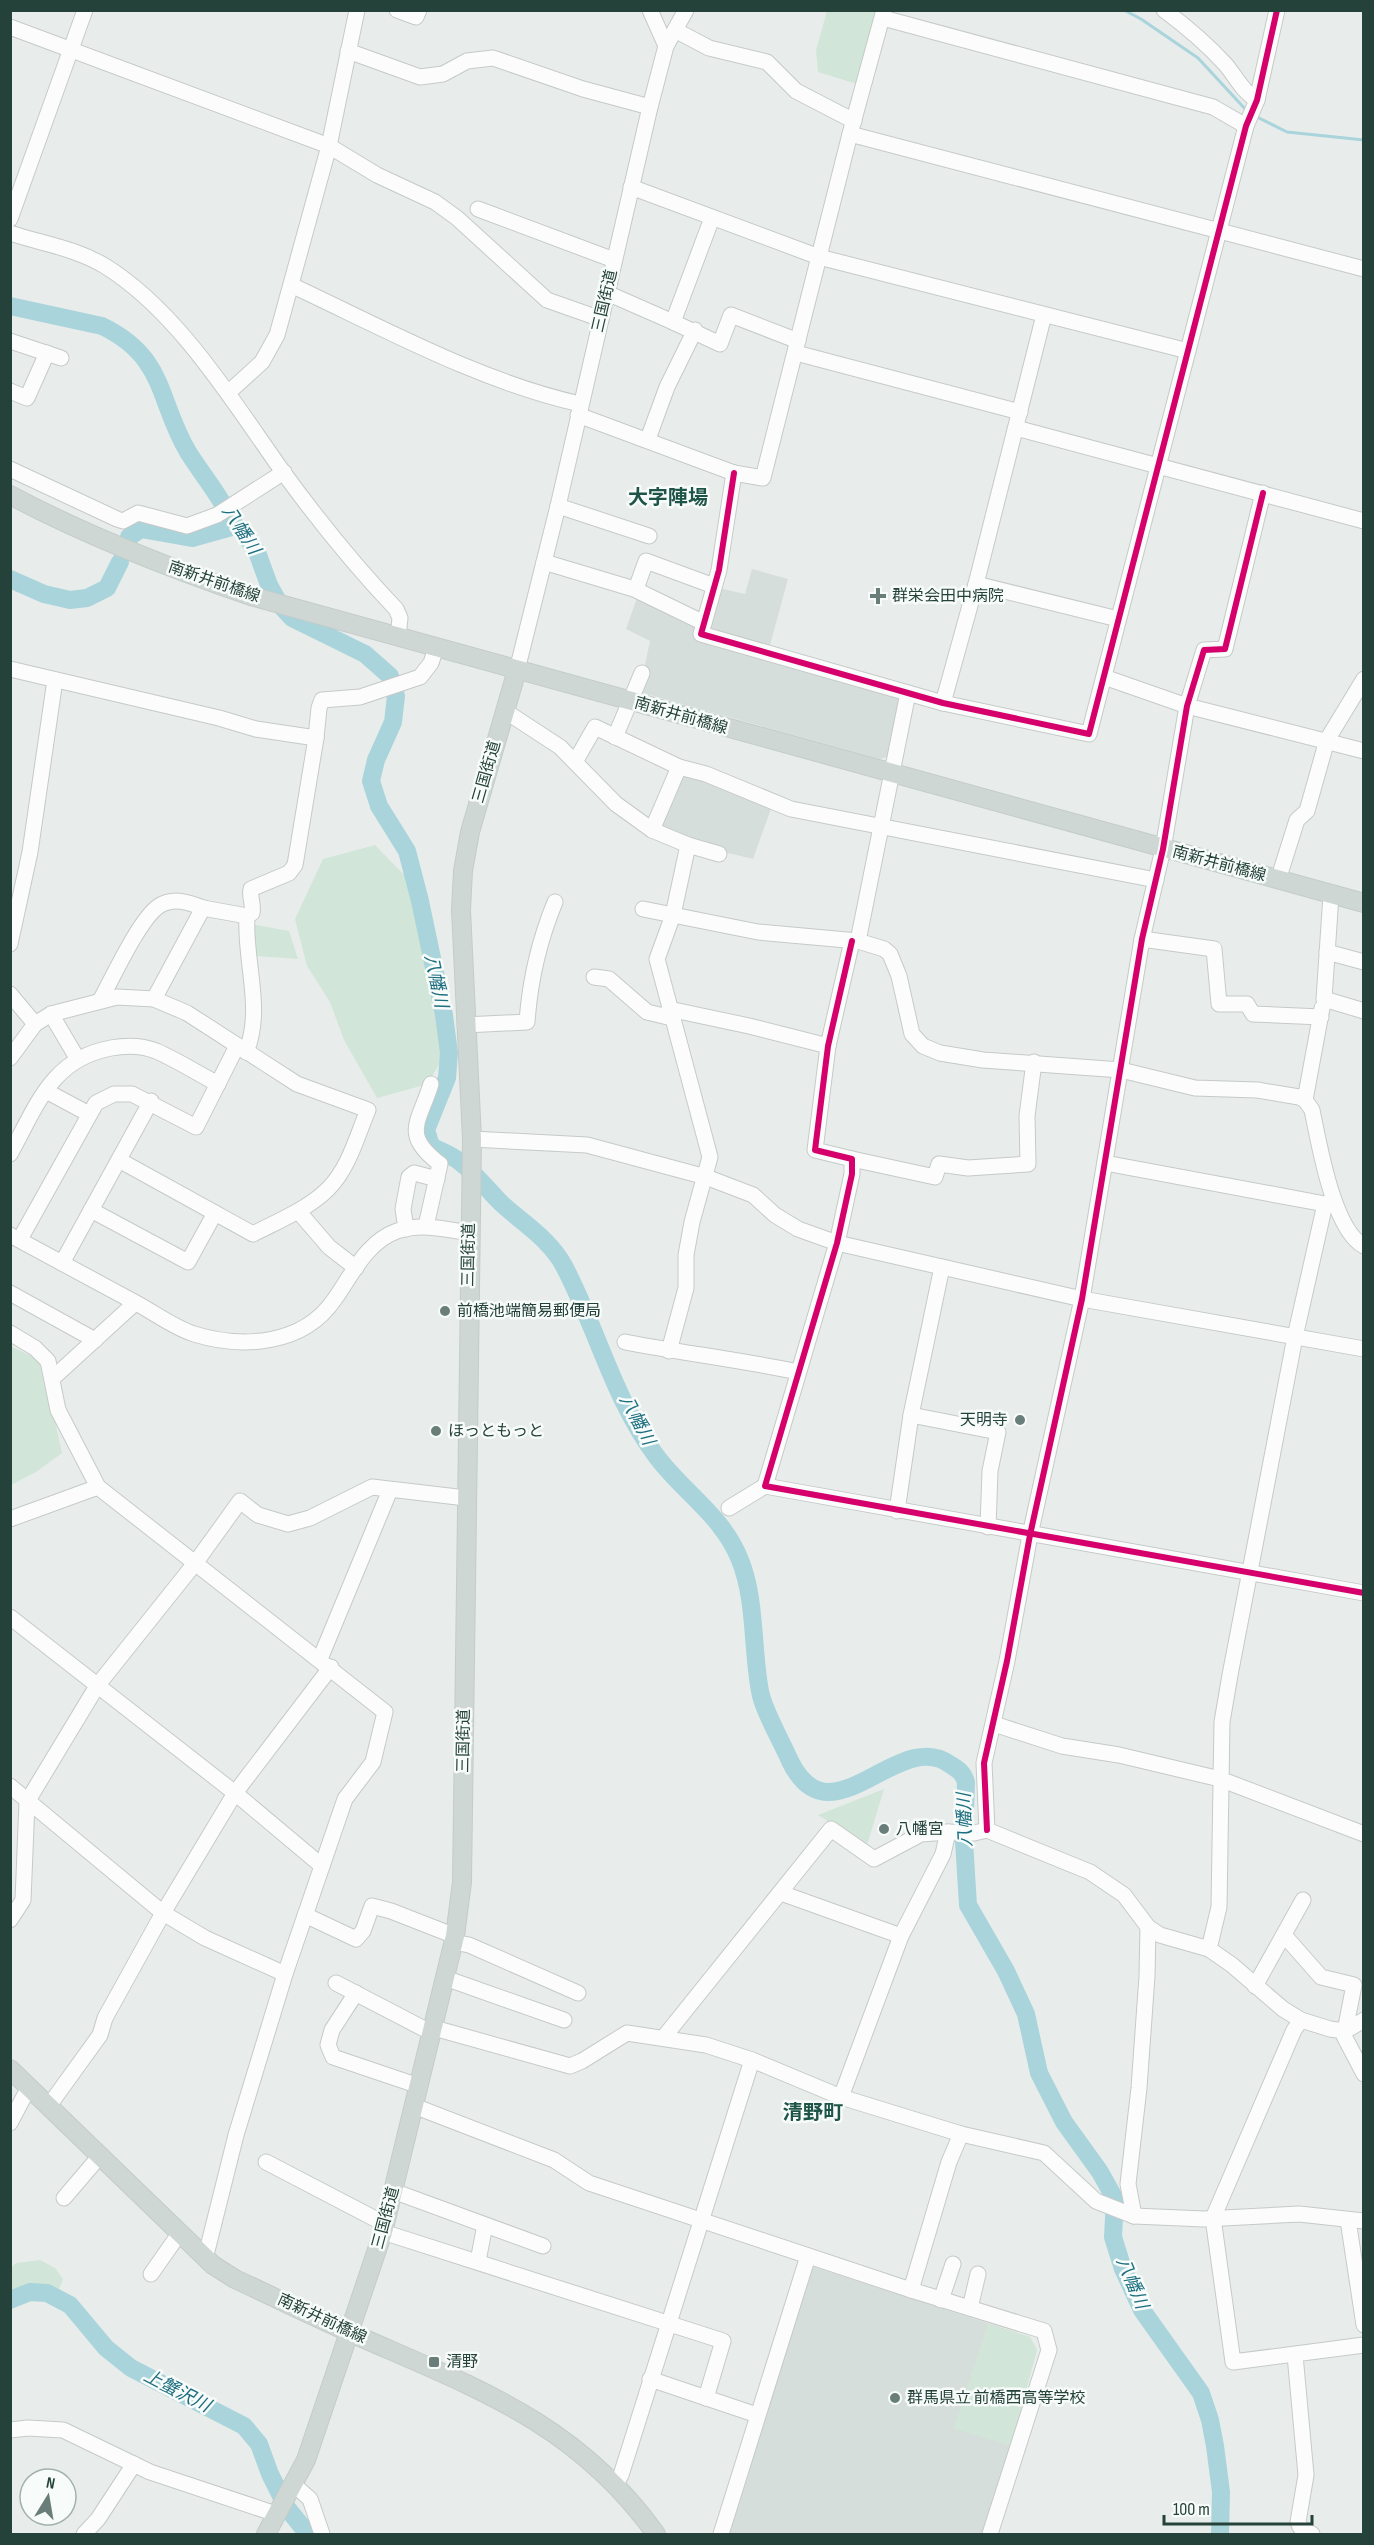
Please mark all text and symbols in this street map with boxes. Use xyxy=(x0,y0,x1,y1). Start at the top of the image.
street label: 三国街道 xyxy=(589,268,621,334)
district label: 大字陣場 xyxy=(628,486,708,510)
water label: 八幡川 xyxy=(217,502,266,560)
street label: 南新井前橋線 xyxy=(166,557,262,607)
marker: 群栄会田中病院 xyxy=(869,587,887,605)
place label: 群栄会田中病院 xyxy=(892,587,1004,606)
street label: 南新井前橋線 xyxy=(632,694,730,738)
street label: 三国街道 xyxy=(469,739,505,805)
street label: 南新井前橋線 xyxy=(1170,842,1268,886)
water label: 八幡川 xyxy=(420,952,452,1012)
street label: 三国街道 xyxy=(459,1223,479,1287)
place label: 前橋池端簡易郵便局 xyxy=(457,1302,601,1321)
marker: 前橋池端簡易郵便局 xyxy=(438,1304,452,1318)
water label: 八幡川 xyxy=(615,1391,660,1451)
place label: 天明寺 xyxy=(960,1411,1008,1430)
marker: 天明寺 xyxy=(1013,1413,1027,1427)
place label: ほっともっと xyxy=(448,1422,544,1441)
marker: ほっともっと xyxy=(429,1424,443,1438)
street label: 三国街道 xyxy=(454,1709,474,1773)
water label: 八幡川 xyxy=(953,1791,976,1847)
place label: 八幡宮 xyxy=(896,1820,944,1839)
marker: 八幡宮 xyxy=(877,1822,891,1836)
district label: 清野町 xyxy=(783,2101,843,2125)
street label: 三国街道 xyxy=(369,2185,403,2251)
water label: 八幡川 xyxy=(1112,2254,1153,2314)
street label: 南新井前橋線 xyxy=(274,2290,370,2348)
place label: 清野 xyxy=(446,2353,478,2372)
marker: 清野 xyxy=(427,2355,441,2369)
water label: 上蟹沢川 xyxy=(140,2365,216,2418)
place label: 群馬県立 前橋西高等学校 xyxy=(907,2389,1086,2408)
marker: 群馬県立 前橋西高等学校 xyxy=(888,2391,902,2405)
north arrow xyxy=(18,2467,78,2527)
text: N xyxy=(45,2474,57,2494)
scale bar xyxy=(1164,2488,1312,2526)
text: 100 m xyxy=(1173,2499,1210,2520)

